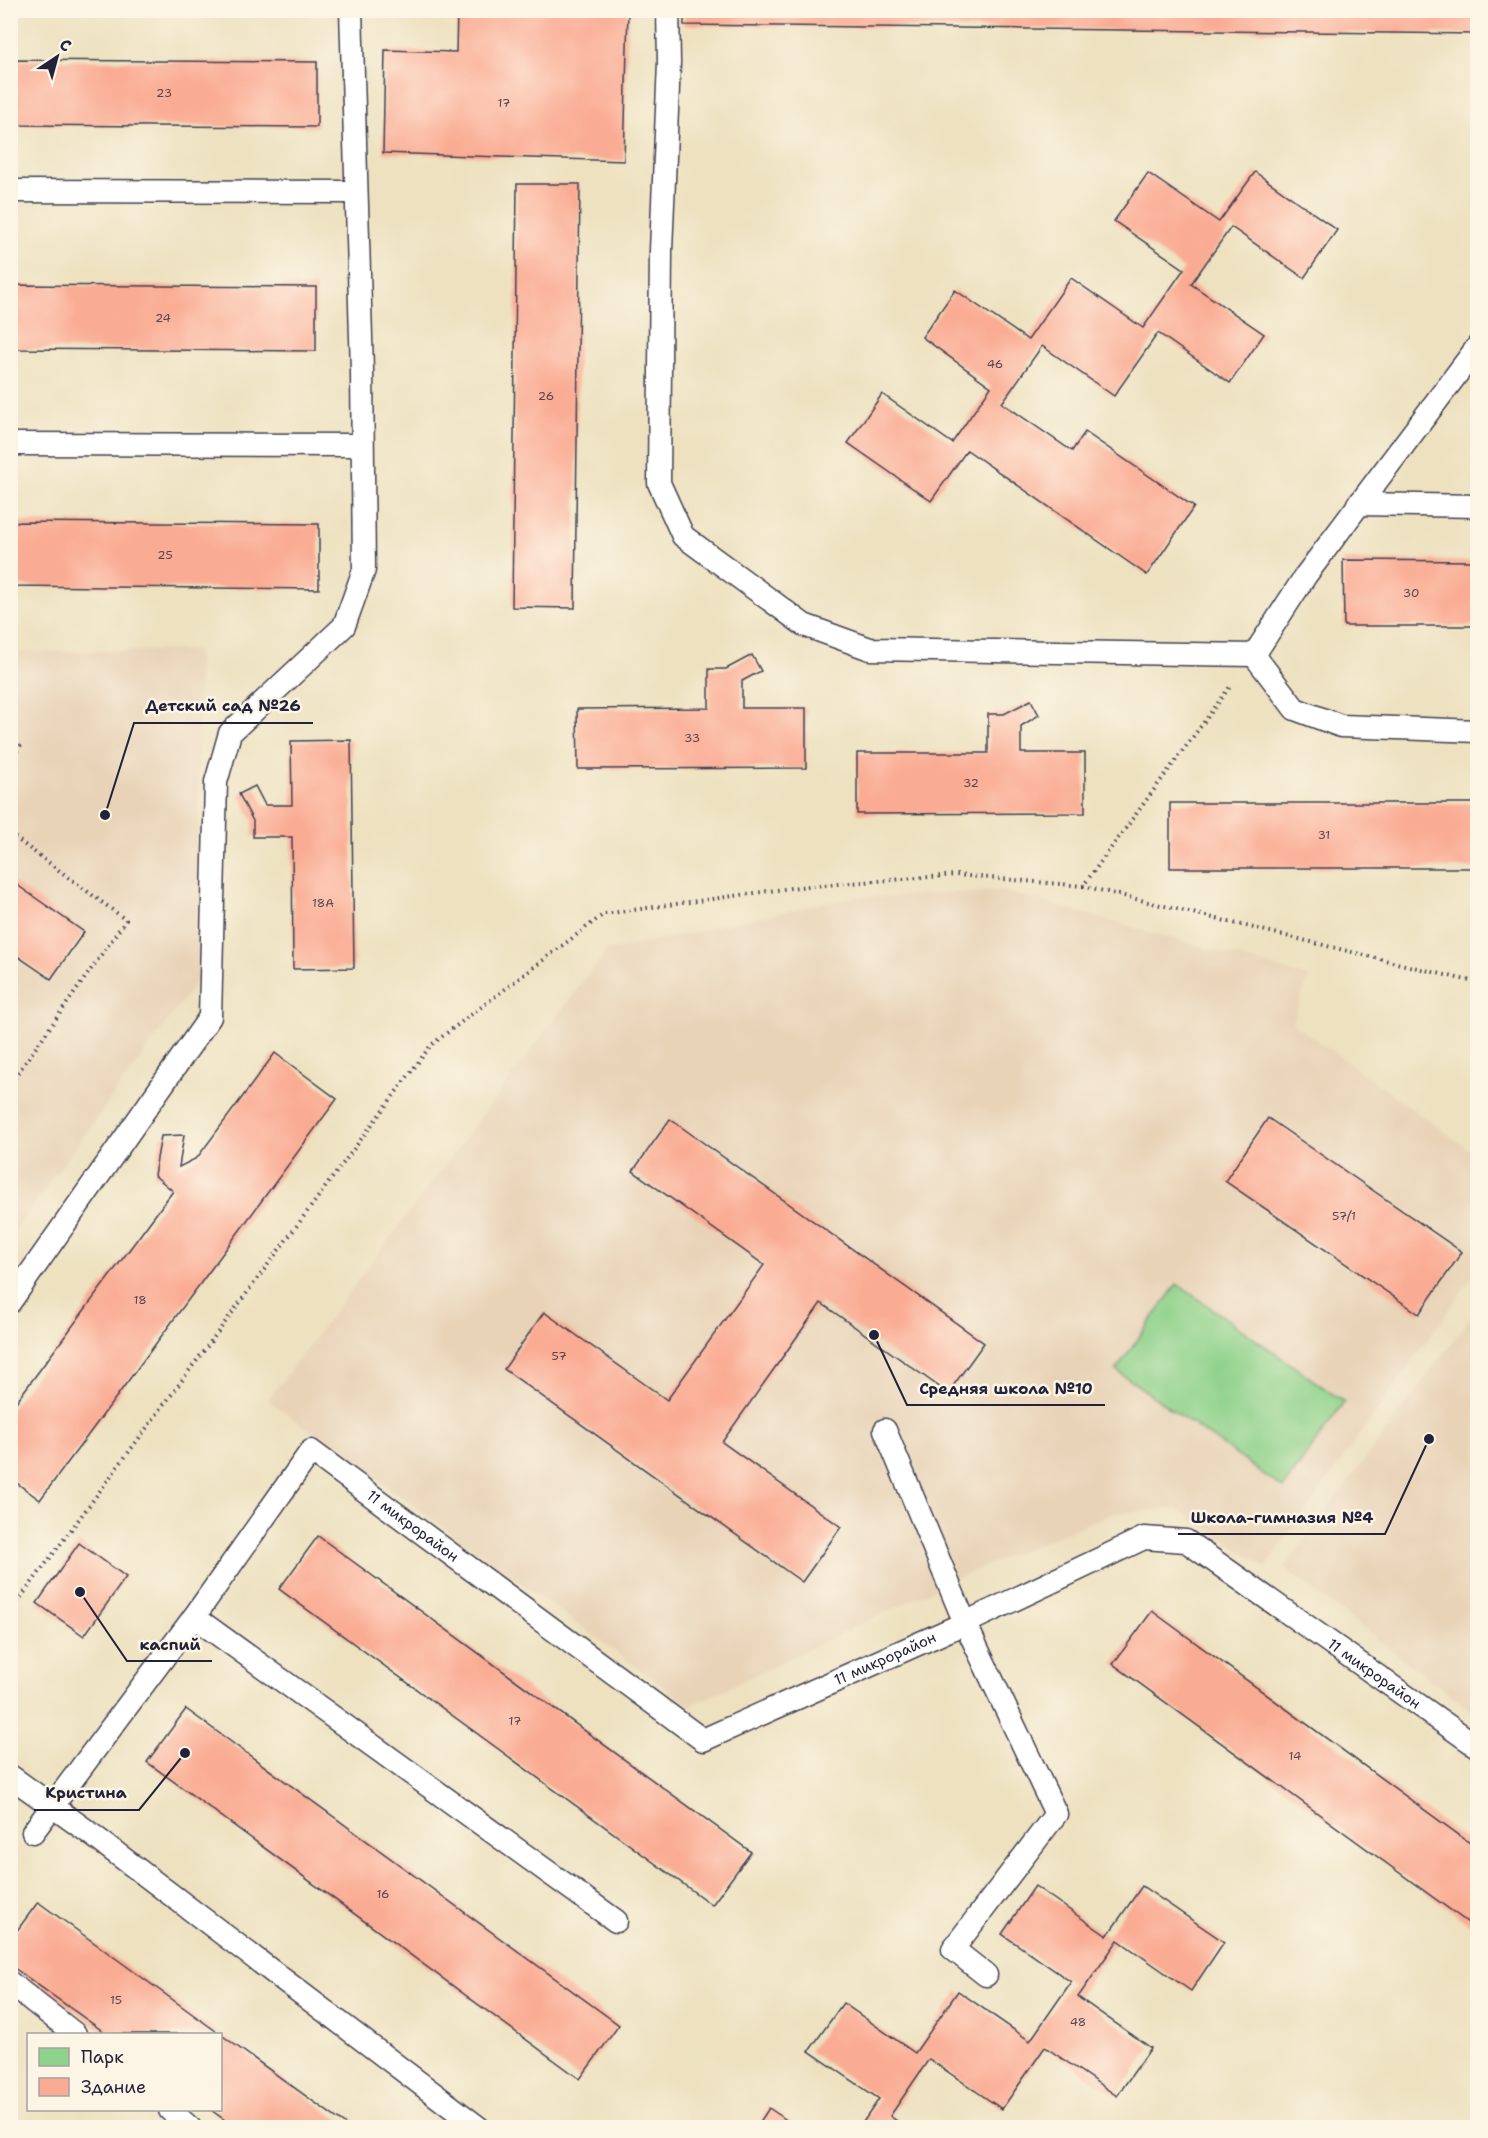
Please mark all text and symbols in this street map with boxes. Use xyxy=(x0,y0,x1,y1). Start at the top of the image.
north arrow xyxy=(27,27,87,87)
text: С xyxy=(55,34,76,57)
house number: 23 xyxy=(156,85,172,101)
house number: 17 xyxy=(498,95,510,111)
house number: 24 xyxy=(155,310,171,326)
house number: 46 xyxy=(987,356,1003,372)
house number: 26 xyxy=(538,388,554,404)
house number: 25 xyxy=(157,547,173,563)
house number: 30 xyxy=(1403,585,1419,601)
callout: Детский сад №26 xyxy=(134,689,313,723)
text: Детский сад №26 xyxy=(145,695,301,716)
house number: 33 xyxy=(684,730,700,746)
house number: 32 xyxy=(963,775,979,791)
house number: 31 xyxy=(1318,827,1330,843)
house number: 18А xyxy=(312,895,334,911)
house number: 57/1 xyxy=(1332,1208,1356,1224)
house number: 18 xyxy=(133,1292,147,1308)
house number: 57 xyxy=(551,1348,567,1364)
callout: Средняя школа №10 xyxy=(907,1371,1105,1405)
text: Средняя школа №10 xyxy=(919,1378,1093,1399)
street label: 11 микрорайон xyxy=(363,1485,463,1566)
callout: Школа-гимназия №4 xyxy=(1178,1500,1385,1534)
text: Школа-гимназия №4 xyxy=(1191,1507,1373,1528)
callout: каспий xyxy=(127,1627,212,1661)
street label: 11 микрорайон xyxy=(831,1627,939,1690)
text: каспий xyxy=(139,1634,201,1655)
street label: 11 микрорайон xyxy=(1324,1634,1425,1713)
house number: 17 xyxy=(509,1713,521,1729)
house number: 14 xyxy=(1289,1748,1301,1764)
callout: Кристина xyxy=(34,1776,139,1810)
text: Кристина xyxy=(45,1782,127,1803)
house number: 16 xyxy=(376,1886,390,1902)
house number: 15 xyxy=(110,1992,122,2008)
house number: 48 xyxy=(1070,2014,1086,2030)
legend xyxy=(27,2033,222,2111)
text: Парк xyxy=(81,2045,124,2069)
text: Здание xyxy=(81,2075,146,2099)

